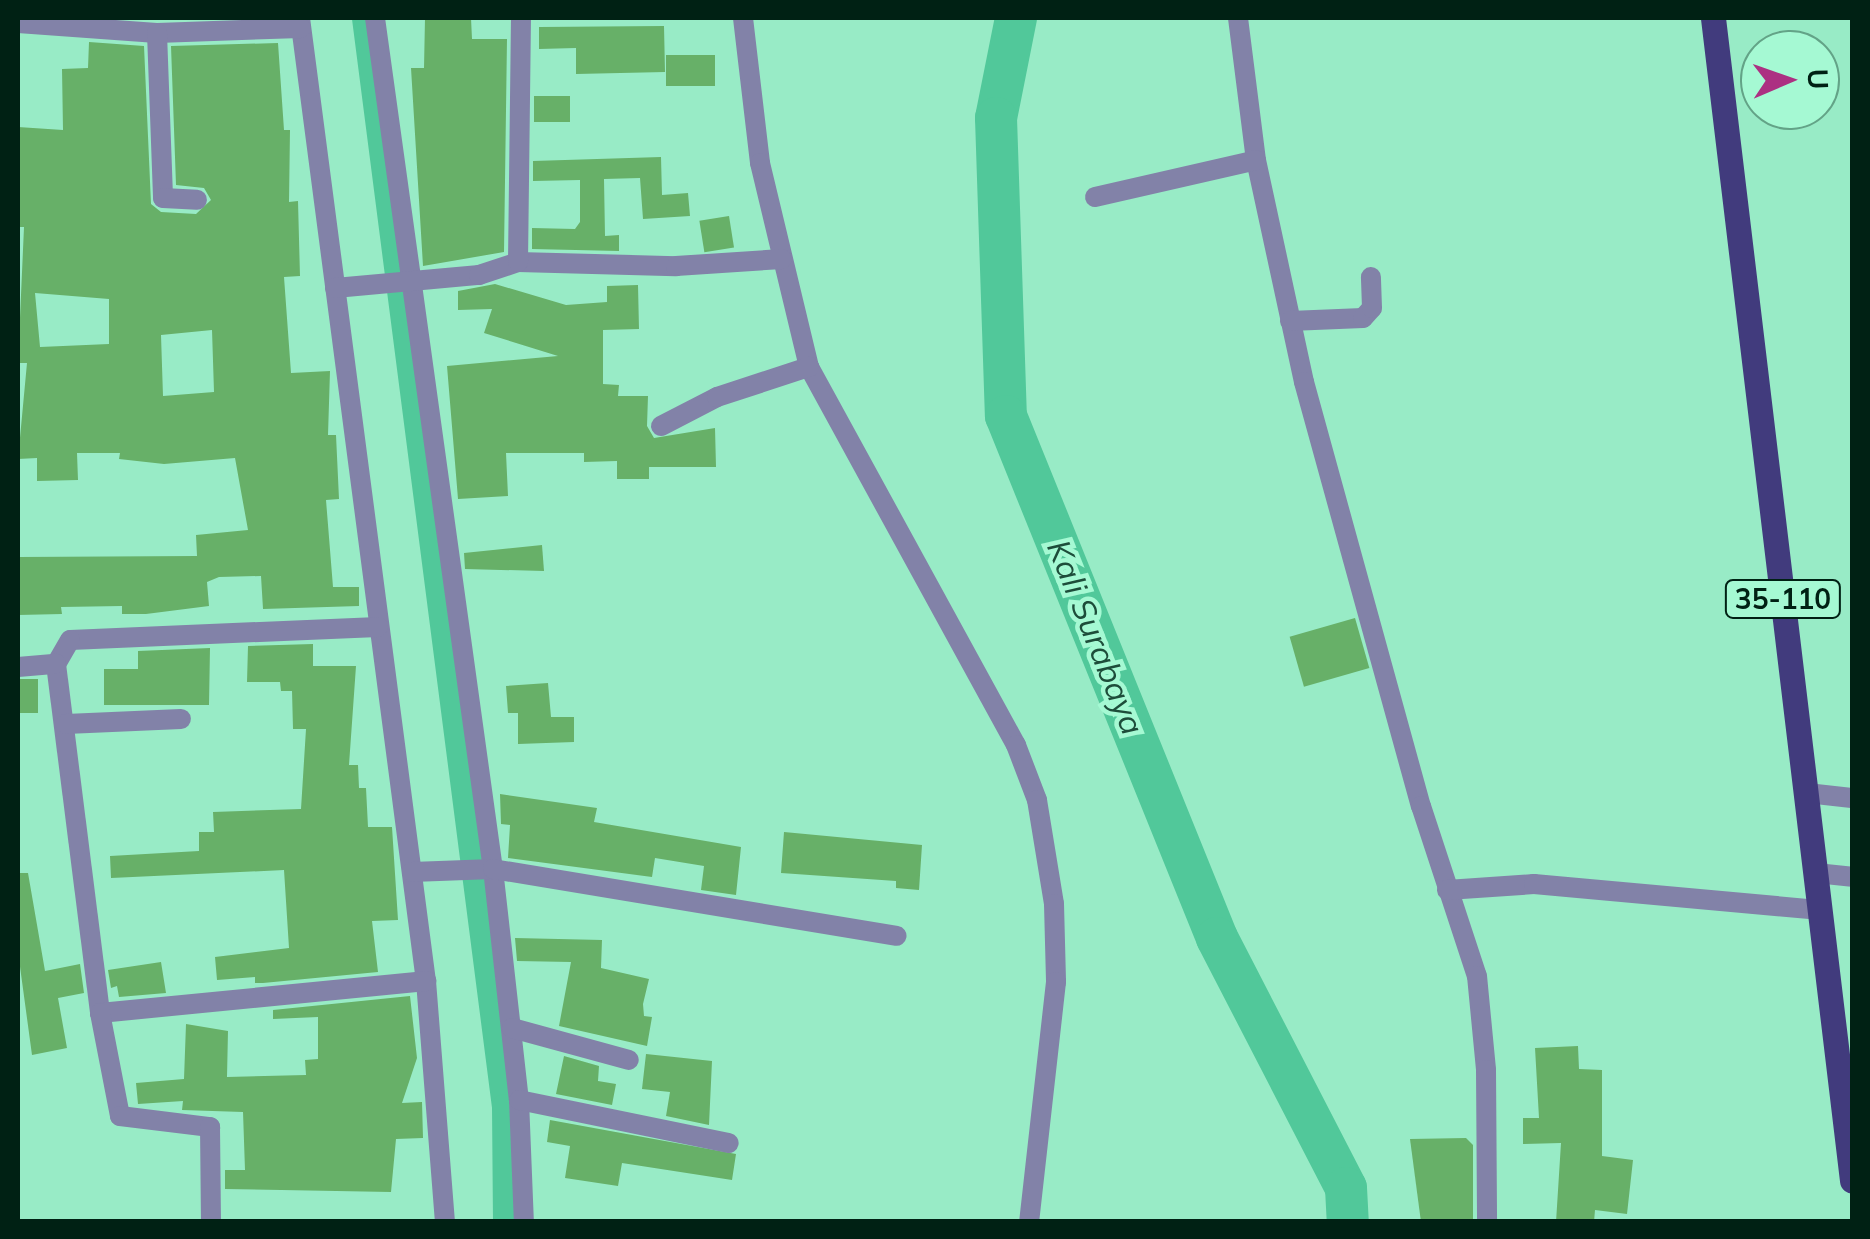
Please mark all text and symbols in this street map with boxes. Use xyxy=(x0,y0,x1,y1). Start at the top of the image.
north arrow xyxy=(1740,30,1840,130)
text: U xyxy=(1801,68,1836,90)
water label: Kali Surabaya xyxy=(1040,534,1152,740)
road number: 35-110 xyxy=(1723,576,1843,622)

